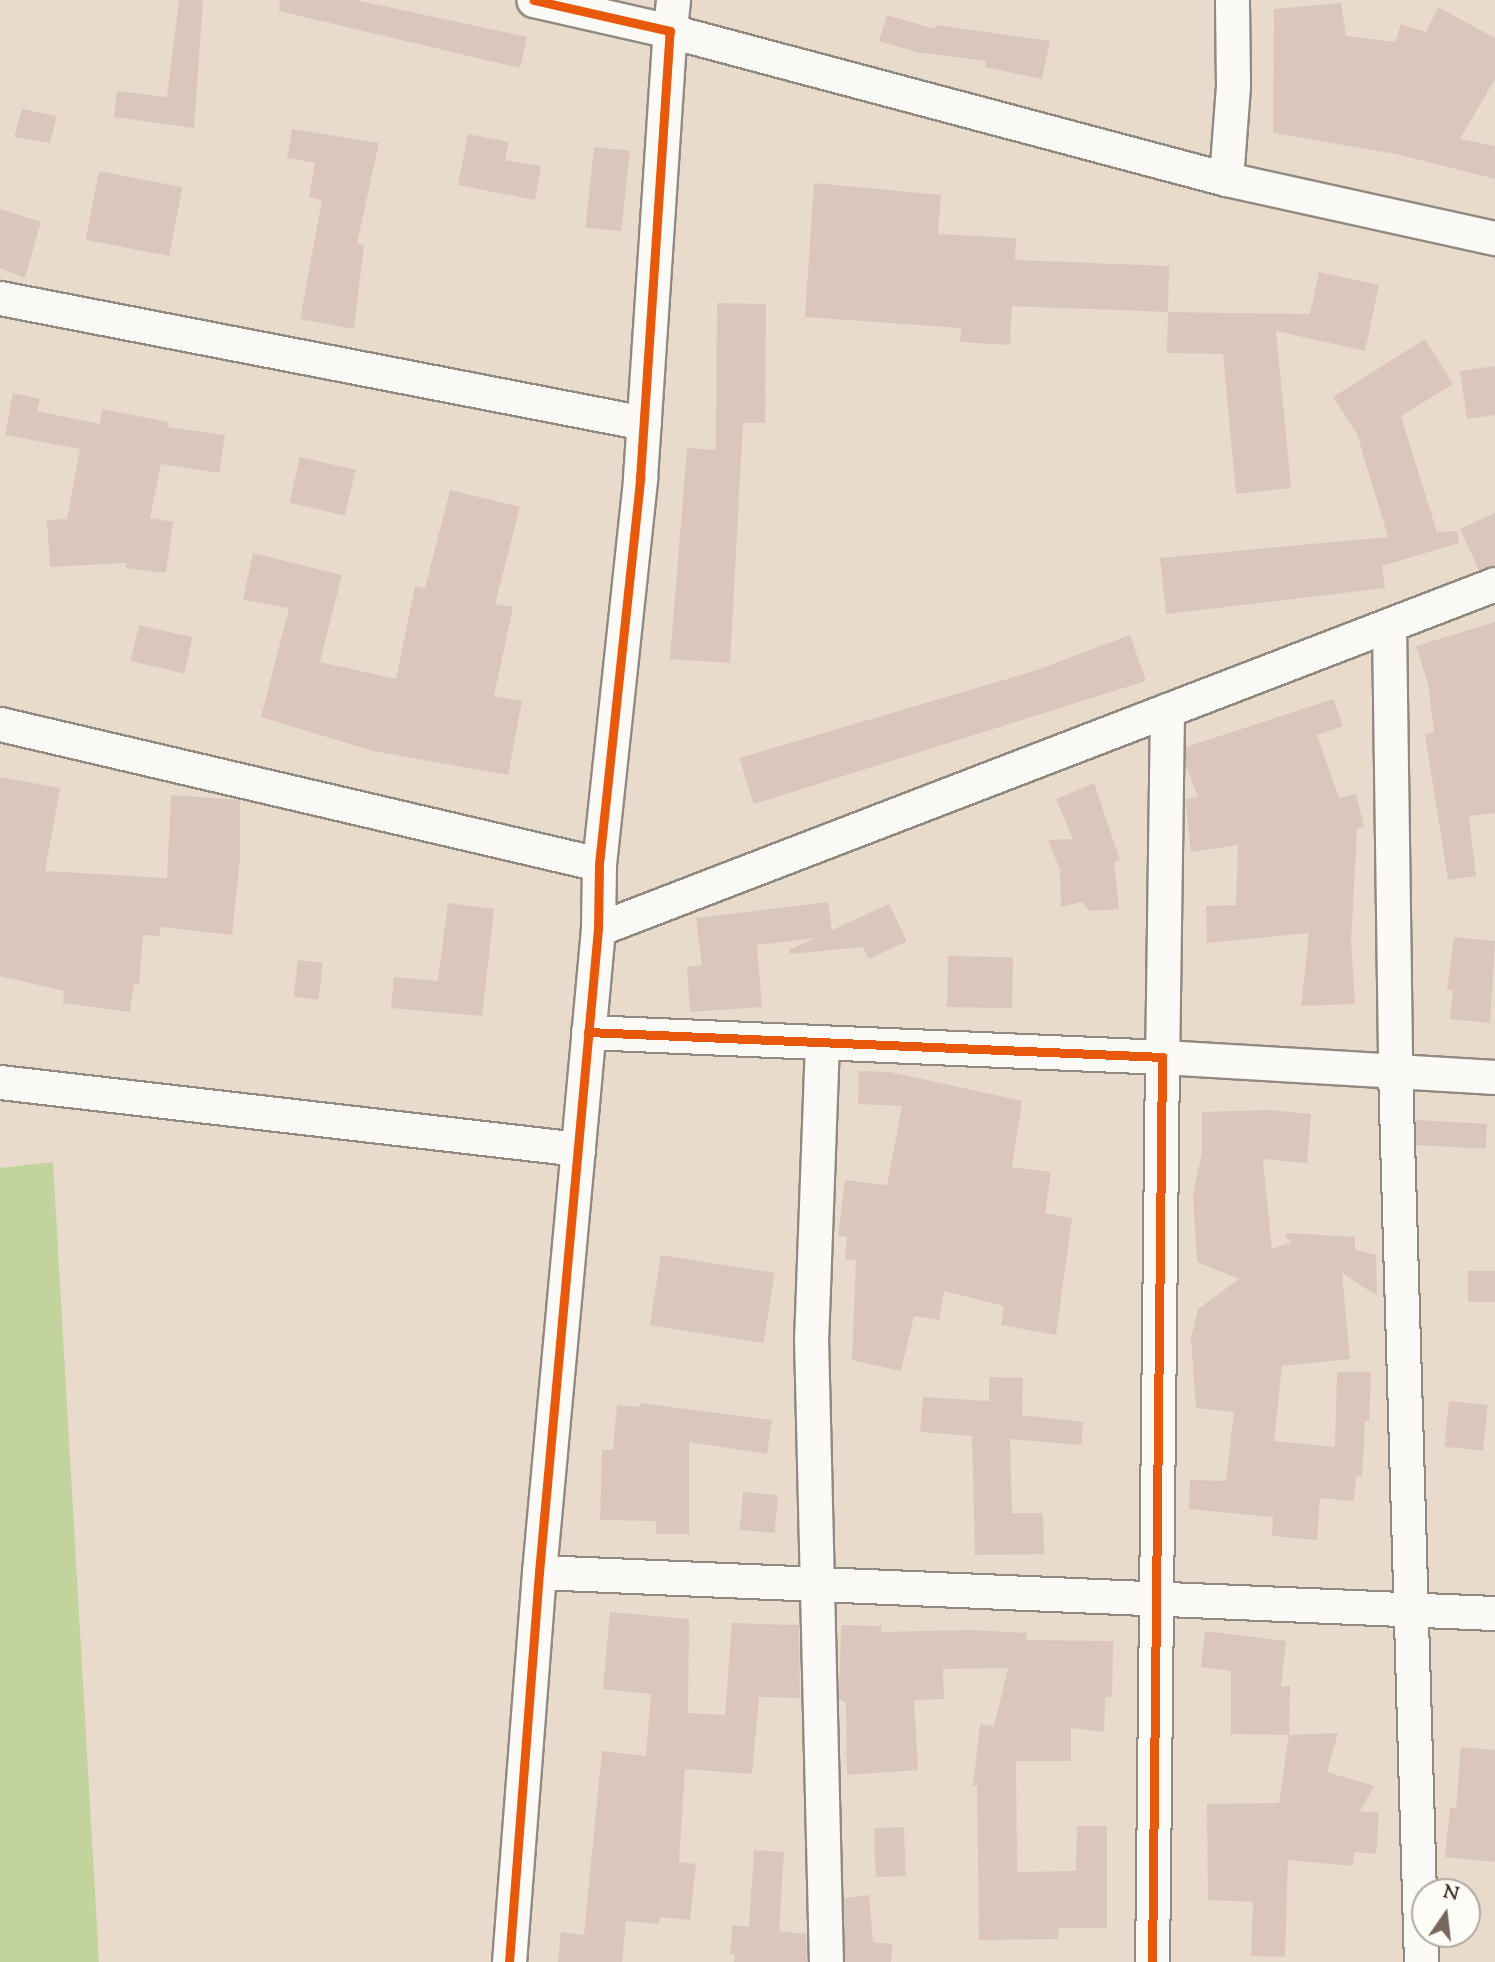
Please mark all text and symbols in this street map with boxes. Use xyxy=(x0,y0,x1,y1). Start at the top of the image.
north arrow xyxy=(1411,1878,1481,1948)
text: N xyxy=(1440,1879,1461,1909)

